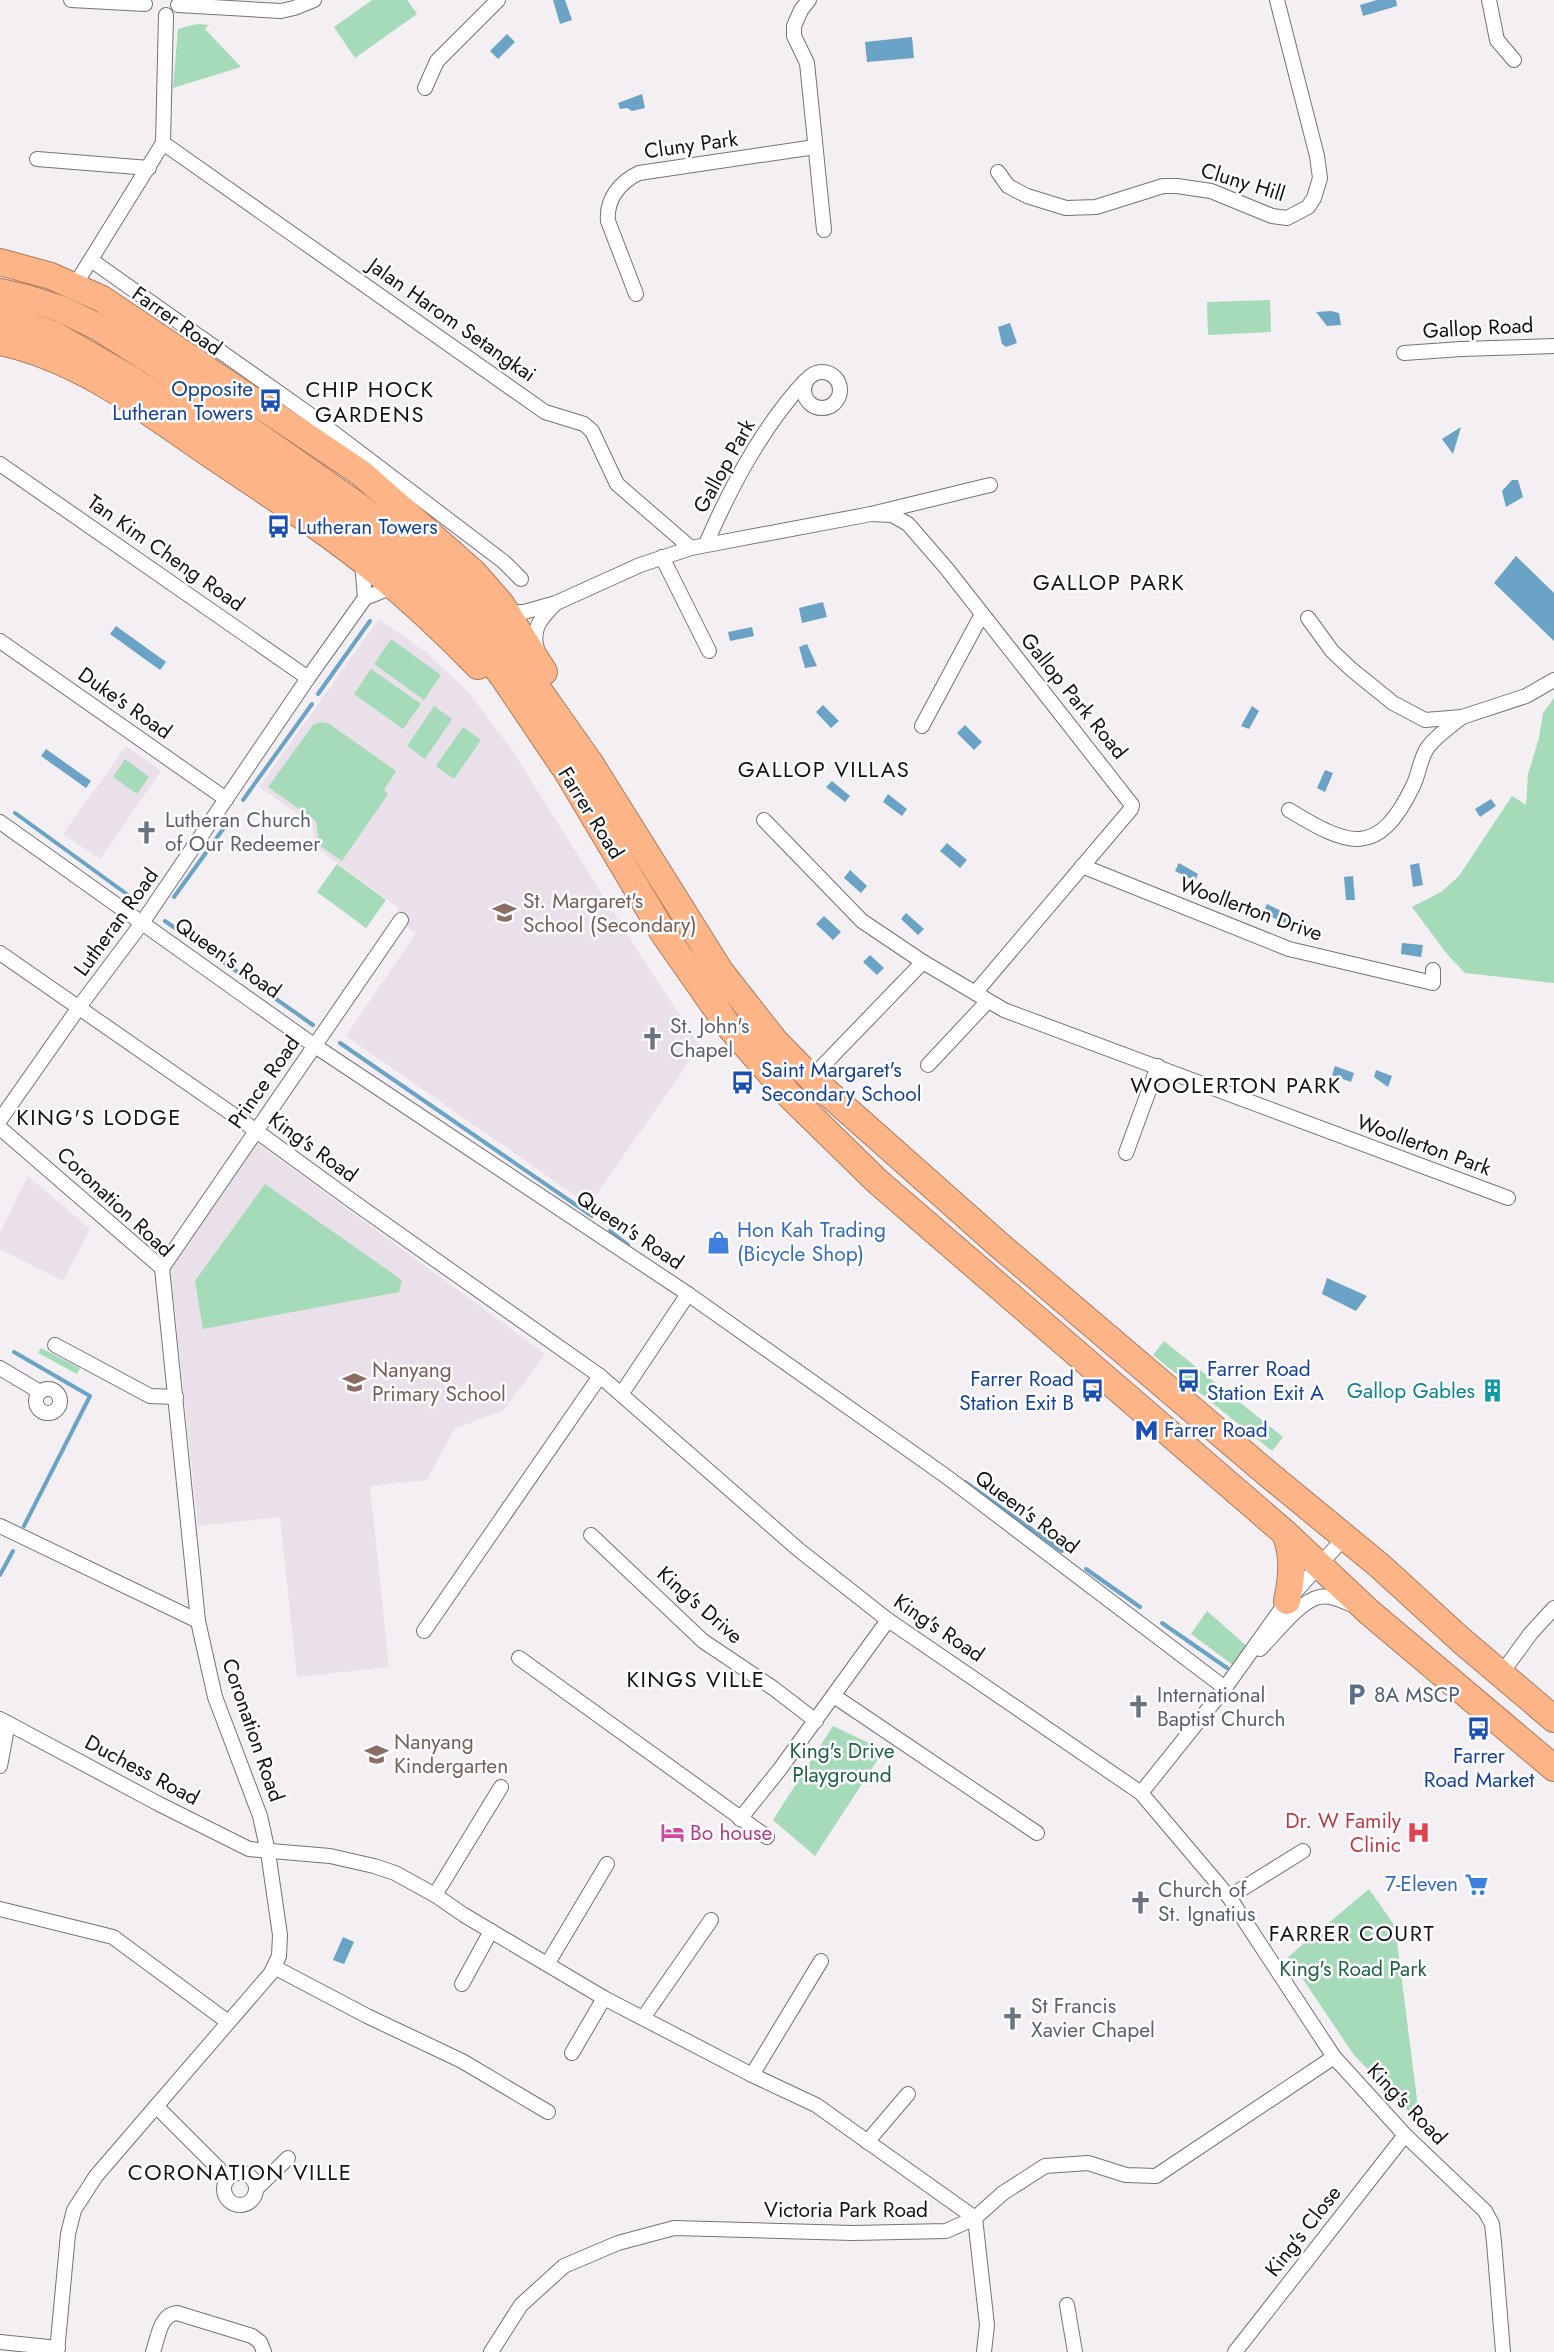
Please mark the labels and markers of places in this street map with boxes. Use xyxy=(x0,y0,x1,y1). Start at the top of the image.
place label: Opposite Lutheran Towers xyxy=(112,374,253,428)
bus stop icon: Opposite Lutheran Towers xyxy=(258,388,284,414)
place label: Lutheran Towers xyxy=(297,512,438,542)
bus stop icon: Lutheran Towers xyxy=(266,514,292,540)
place label: Lutheran Church of Our Redeemer xyxy=(165,805,321,859)
church icon: Lutheran Church of Our Redeemer xyxy=(134,819,160,845)
place label: St. Margaret's School (Secondary) xyxy=(523,886,697,940)
school or university icon: St. Margaret's School (Secondary) xyxy=(492,900,518,926)
place label: St. John's Chapel xyxy=(670,1011,749,1065)
church icon: St. John's Chapel xyxy=(639,1025,665,1051)
place label: Saint Margaret's Secondary School xyxy=(761,1055,922,1109)
bus stop icon: Saint Margaret's Secondary School xyxy=(730,1069,756,1095)
place label: Hon Kah Trading (Bicycle Shop) xyxy=(737,1215,886,1269)
shop icon: Hon Kah Trading (Bicycle Shop) xyxy=(706,1229,732,1255)
place label: Farrer Road Station Exit A xyxy=(1207,1354,1324,1408)
place label: Nanyang Primary School xyxy=(372,1355,506,1409)
place label: Farrer Road Station Exit B xyxy=(959,1364,1074,1418)
bus stop icon: Farrer Road Station Exit A xyxy=(1176,1368,1202,1394)
school or university icon: Nanyang Primary School xyxy=(341,1369,367,1395)
place label: Gallop Gables xyxy=(1347,1376,1475,1406)
bus stop icon: Farrer Road Station Exit B xyxy=(1079,1378,1105,1404)
building icon: Gallop Gables xyxy=(1480,1378,1506,1404)
place label: Farrer Road xyxy=(1164,1415,1268,1445)
metro station icon: Farrer Road xyxy=(1133,1417,1159,1443)
place label: International Baptist Church xyxy=(1157,1680,1285,1734)
place label: 8A MSCP xyxy=(1374,1680,1460,1710)
parking icon: 8A MSCP xyxy=(1343,1682,1369,1708)
church icon: International Baptist Church xyxy=(1126,1694,1152,1720)
bus stop icon: Farrer Road Market xyxy=(1466,1715,1492,1741)
place label: Nanyang Kindergarten xyxy=(394,1727,508,1781)
school or university icon: Nanyang Kindergarten xyxy=(363,1741,389,1767)
place label: Farrer Road Market xyxy=(1424,1741,1534,1795)
place label: Dr. W Family Clinic xyxy=(1285,1806,1402,1860)
place label: Bo house xyxy=(690,1818,772,1848)
hotel icon: Bo house xyxy=(659,1820,685,1846)
hospital icon: Dr. W Family Clinic xyxy=(1406,1820,1432,1846)
place label: 7-Eleven xyxy=(1385,1869,1458,1899)
supermarket icon: 7-Eleven xyxy=(1463,1871,1489,1897)
place label: Church of St. Ignatius xyxy=(1158,1875,1255,1929)
church icon: Church of St. Ignatius xyxy=(1127,1889,1153,1915)
place label: St Francis Xavier Chapel xyxy=(1031,1991,1155,2045)
church icon: St Francis Xavier Chapel xyxy=(1000,2005,1026,2031)

